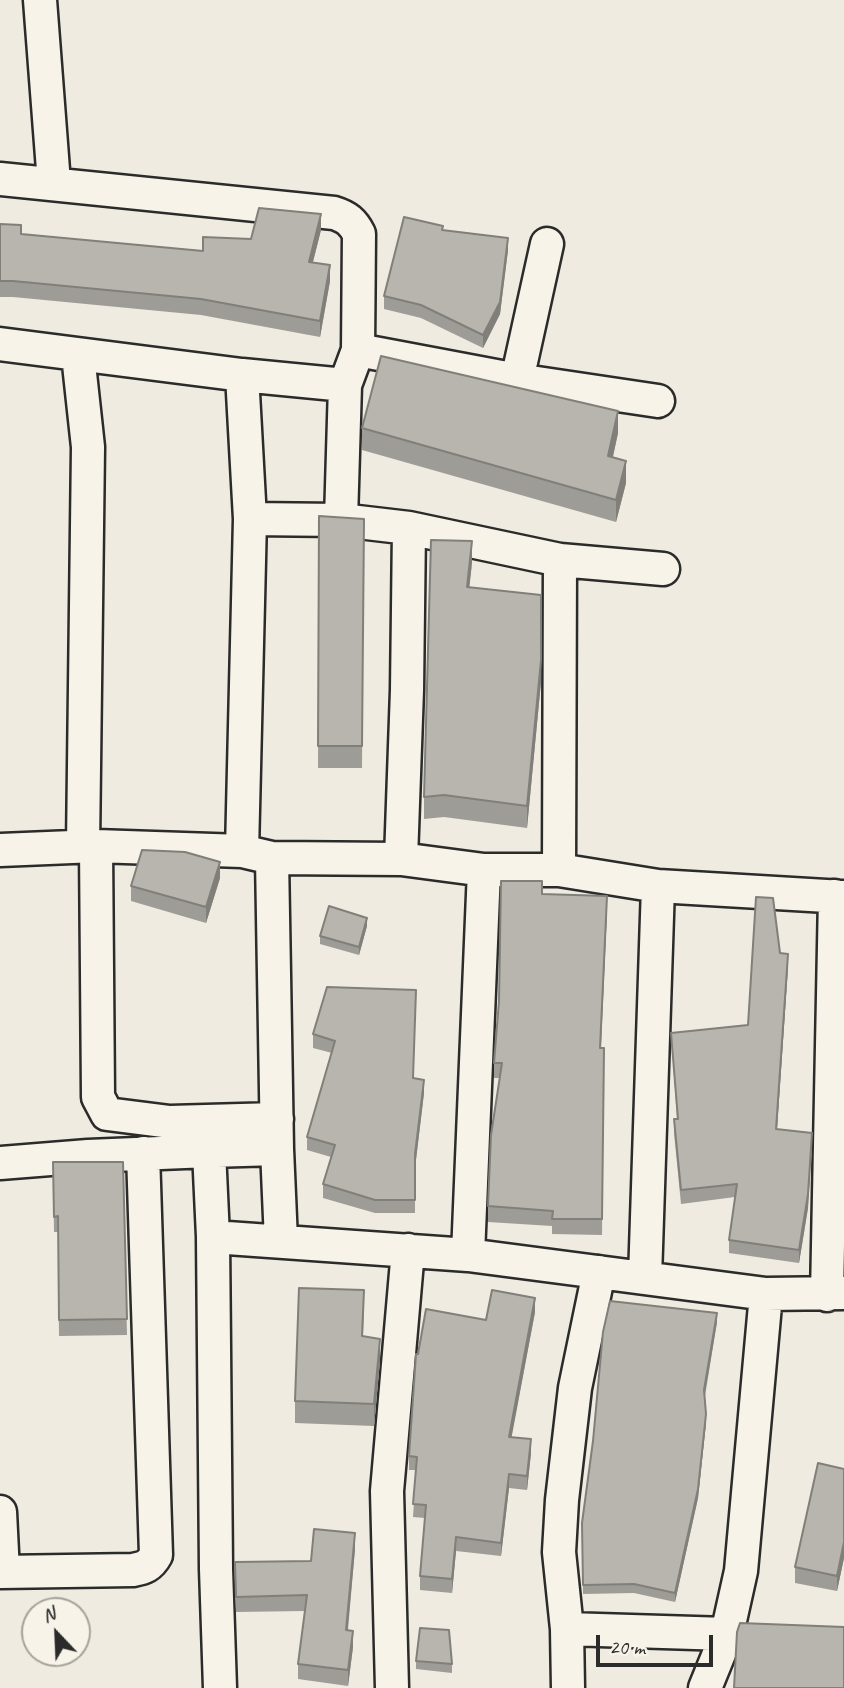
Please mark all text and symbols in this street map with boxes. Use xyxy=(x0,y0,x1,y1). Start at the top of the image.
north arrow xyxy=(21,1597,91,1667)
text: N xyxy=(38,1601,59,1628)
scale bar xyxy=(599,1622,716,1666)
text: 20 m xyxy=(609,1634,645,1660)

